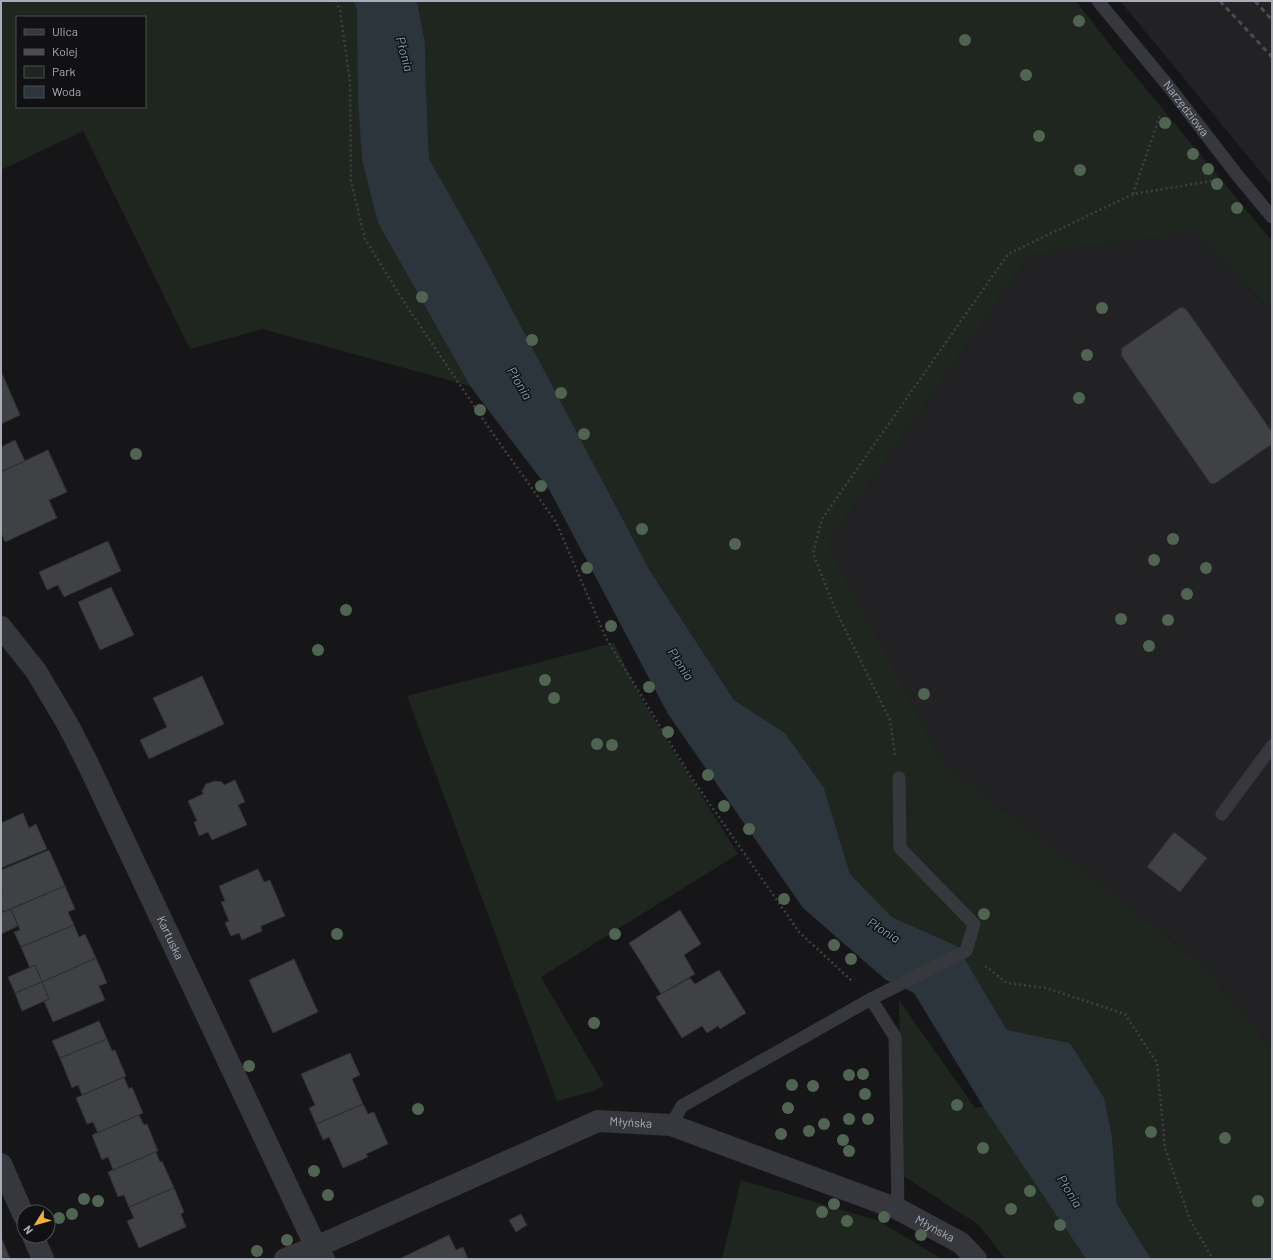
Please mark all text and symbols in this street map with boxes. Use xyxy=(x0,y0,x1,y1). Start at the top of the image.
legend xyxy=(16,16,146,108)
text: Ulica xyxy=(52,24,78,38)
water label: Płonia xyxy=(393,35,417,73)
text: Kolej xyxy=(52,44,78,58)
text: Park xyxy=(52,64,76,78)
street label: Narzędziowa xyxy=(1161,77,1213,139)
text: Woda xyxy=(52,84,81,98)
water label: Płonia xyxy=(504,364,536,402)
water label: Płonia xyxy=(665,645,697,683)
street label: Kartuska xyxy=(155,913,187,961)
water label: Płonia xyxy=(865,914,903,946)
street label: Młyńska xyxy=(609,1114,653,1130)
water label: Płonia xyxy=(1054,1172,1086,1210)
north arrow xyxy=(16,1204,56,1244)
street label: Młyńska xyxy=(913,1212,957,1244)
text: N xyxy=(20,1223,35,1237)

